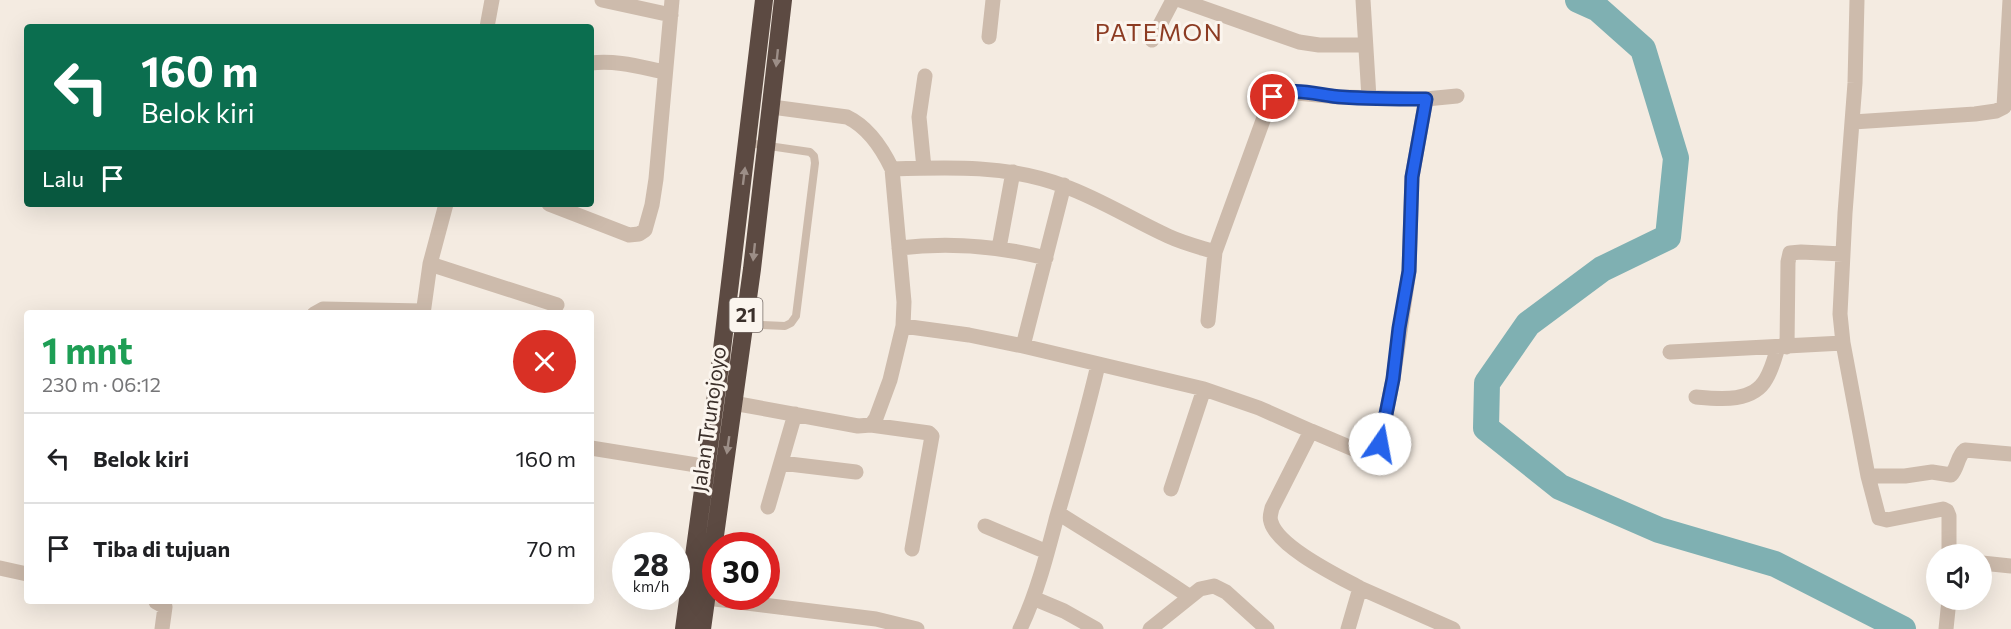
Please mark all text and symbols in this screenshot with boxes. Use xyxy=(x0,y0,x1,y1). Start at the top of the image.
district label: PATEMON xyxy=(1095,17,1223,46)
text: 160 m xyxy=(141,44,259,96)
icon: left xyxy=(42,48,120,126)
one-way arrow xyxy=(772,49,782,68)
pin xyxy=(1247,71,1298,122)
icon: arrive xyxy=(1256,80,1289,113)
text: Belok kiri xyxy=(141,96,255,129)
icon: arrive xyxy=(96,162,129,195)
text: Lalu xyxy=(42,165,84,192)
one-way arrow xyxy=(740,166,749,185)
one-way arrow xyxy=(749,242,759,261)
road number: 21 xyxy=(730,298,762,332)
text: 1 mnt xyxy=(42,327,133,371)
button: close xyxy=(513,330,576,393)
street label: Jalan Trunojoyo xyxy=(685,345,730,493)
text: 230 m · 06:12 xyxy=(42,372,161,396)
position arrow xyxy=(1348,412,1412,476)
one-way arrow xyxy=(723,436,733,455)
icon: left xyxy=(42,442,75,475)
text: Belok kiri xyxy=(93,445,189,472)
text: 160 m xyxy=(515,445,576,472)
icon: arrive xyxy=(42,532,75,565)
speed limit sign: 30 xyxy=(702,532,780,610)
text: Tiba di tujuan xyxy=(93,535,230,562)
text: 70 m xyxy=(527,535,576,562)
map controls xyxy=(1926,544,1992,610)
button: sound xyxy=(1926,544,1992,610)
text: 28 xyxy=(633,545,669,582)
text: km/h xyxy=(633,577,669,595)

